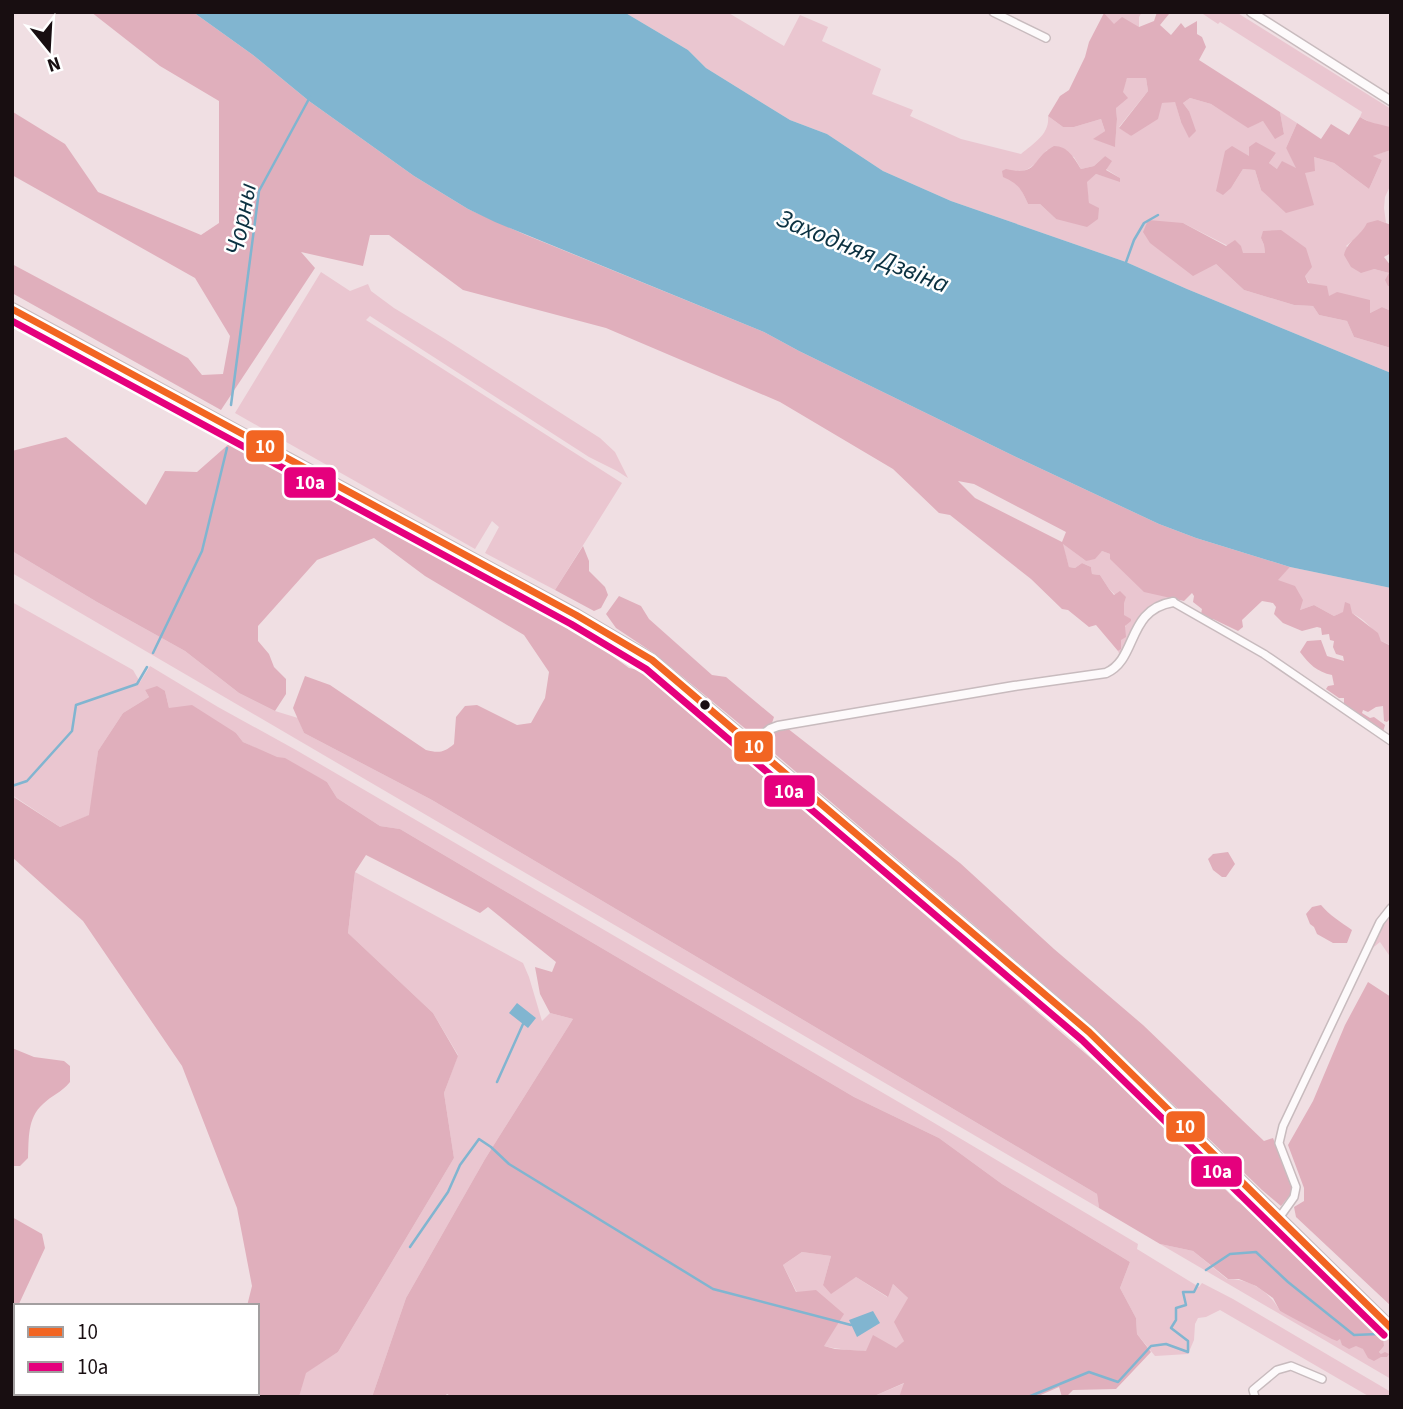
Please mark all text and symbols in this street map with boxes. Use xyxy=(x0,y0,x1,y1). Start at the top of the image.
north arrow xyxy=(14,14,84,84)
text: N xyxy=(44,49,64,79)
water label: Чорны xyxy=(216,180,266,258)
water label: Заходняя Дзвіна xyxy=(771,200,955,302)
line badge: 10 xyxy=(245,429,285,463)
text: 10 xyxy=(255,434,275,461)
line badge: 10а xyxy=(283,466,337,499)
text: 10а xyxy=(295,470,325,497)
unlabelled marker xyxy=(698,698,712,712)
line badge: 10 xyxy=(733,730,774,763)
text: 10 xyxy=(744,734,764,761)
line badge: 10а xyxy=(763,774,816,808)
text: 10а xyxy=(774,779,804,806)
line badge: 10 xyxy=(1165,1110,1206,1143)
text: 10 xyxy=(1175,1114,1195,1141)
line badge: 10а xyxy=(1190,1155,1243,1188)
text: 10а xyxy=(1202,1159,1232,1186)
legend xyxy=(14,1304,259,1395)
text: 10 xyxy=(77,1317,98,1347)
text: 10а xyxy=(77,1352,108,1382)

